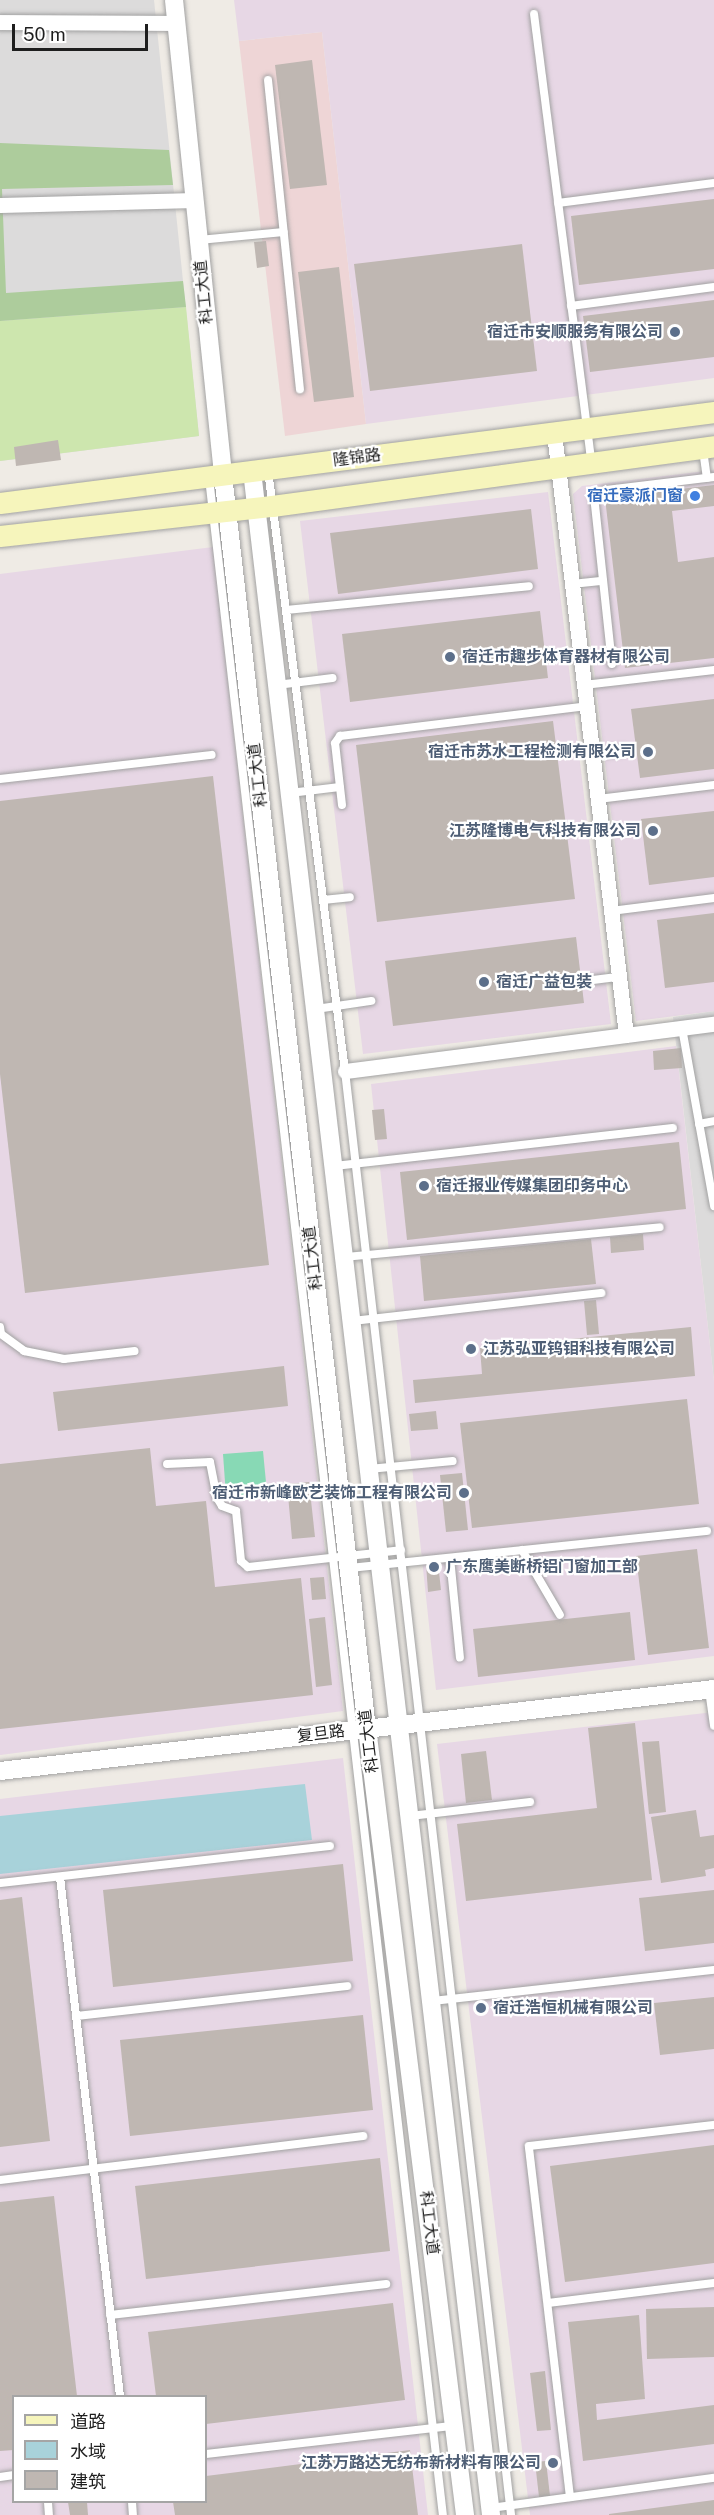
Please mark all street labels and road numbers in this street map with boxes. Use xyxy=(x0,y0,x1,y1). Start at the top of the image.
street label: 科工大道 xyxy=(191,259,217,325)
street label: 隆锦路 xyxy=(332,446,382,470)
street label: 科工大道 xyxy=(245,742,271,808)
street label: 科工大道 xyxy=(300,1225,326,1291)
street label: 科工大道 xyxy=(356,1708,382,1774)
street label: 复旦路 xyxy=(296,1722,346,1746)
street label: 科工大道 xyxy=(416,2190,442,2256)

